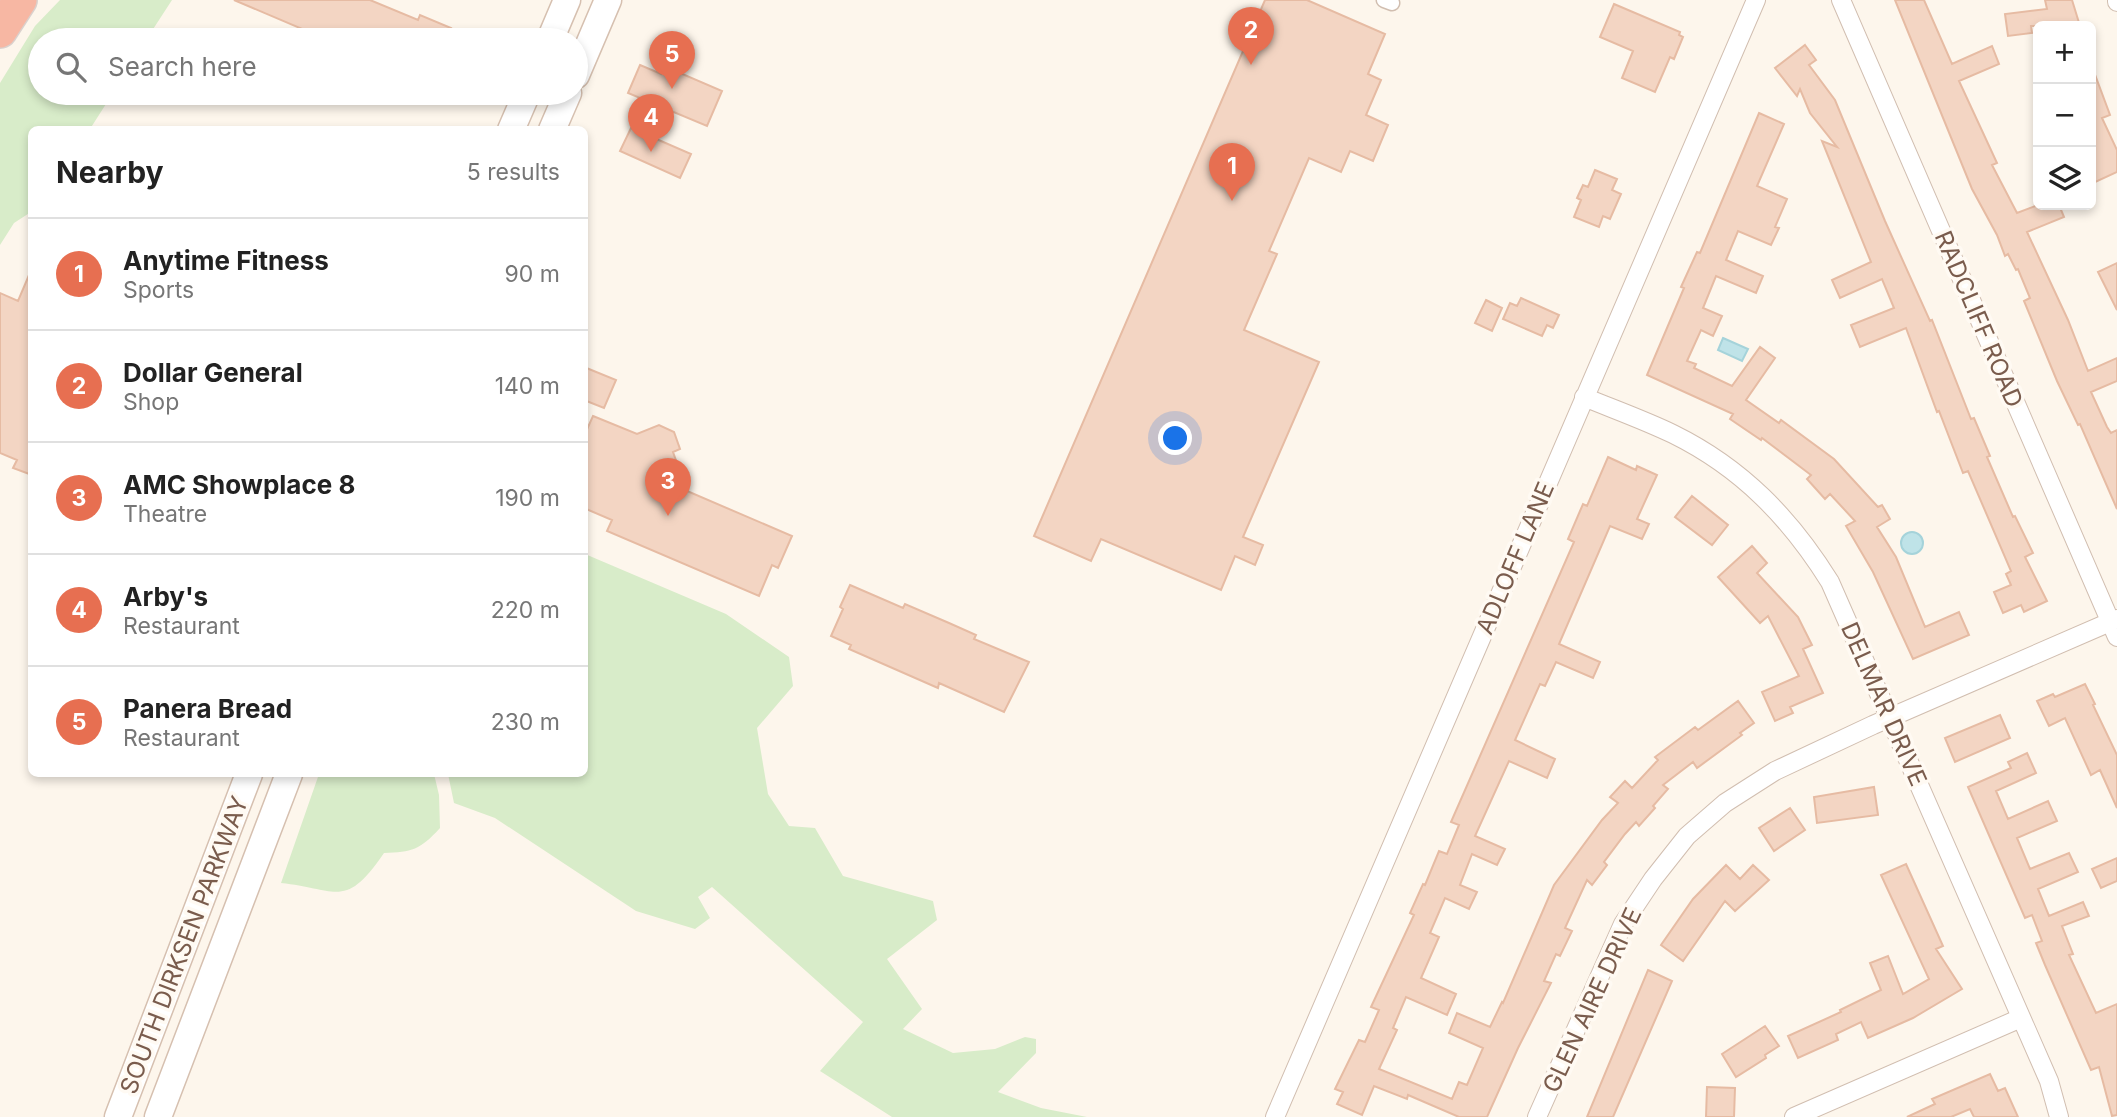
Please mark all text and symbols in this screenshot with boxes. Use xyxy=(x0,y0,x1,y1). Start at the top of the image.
pin: 2 xyxy=(1228,7,1274,65)
map controls xyxy=(2033,21,2096,210)
button: + xyxy=(2033,21,2096,84)
search box xyxy=(28,28,588,105)
pin: 5 xyxy=(649,31,695,89)
icon: search xyxy=(52,48,90,86)
text: Search here xyxy=(108,51,257,82)
button: − xyxy=(2033,84,2096,147)
pin: 4 xyxy=(628,94,674,152)
pin: 1 xyxy=(1209,143,1255,201)
button: layers xyxy=(2033,147,2096,210)
text: Nearby xyxy=(56,154,164,190)
text: 5 results xyxy=(467,158,560,186)
street label: RADCLIFF ROAD xyxy=(1929,226,2029,412)
text: Anytime Fitness xyxy=(123,245,329,276)
text: 1 xyxy=(74,260,84,288)
text: 90 m xyxy=(505,260,560,288)
text: Sports xyxy=(123,276,194,304)
text: Dollar General xyxy=(123,357,303,388)
text: 2 xyxy=(72,372,86,400)
text: 140 m xyxy=(495,372,560,400)
text: Shop xyxy=(123,388,179,416)
your location xyxy=(1158,421,1192,455)
pin: 3 xyxy=(645,458,691,516)
text: AMC Showplace 8 xyxy=(123,469,355,500)
street label: ADLOFF LANE xyxy=(1470,477,1560,639)
text: 3 xyxy=(72,484,86,512)
text: 190 m xyxy=(495,484,560,512)
text: Theatre xyxy=(123,500,207,528)
text: Arby's xyxy=(123,581,208,612)
text: 4 xyxy=(71,596,87,624)
text: 220 m xyxy=(491,596,560,624)
text: Restaurant xyxy=(123,612,240,640)
street label: DELMAR DRIVE xyxy=(1835,618,1933,790)
text: Panera Bread xyxy=(123,693,292,724)
text: 5 xyxy=(72,708,86,736)
text: 230 m xyxy=(491,708,560,736)
text: Restaurant xyxy=(123,724,240,752)
street label: SOUTH DIRKSEN PARKWAY xyxy=(114,792,254,1098)
street label: GLEN AIRE DRIVE xyxy=(1536,903,1648,1097)

